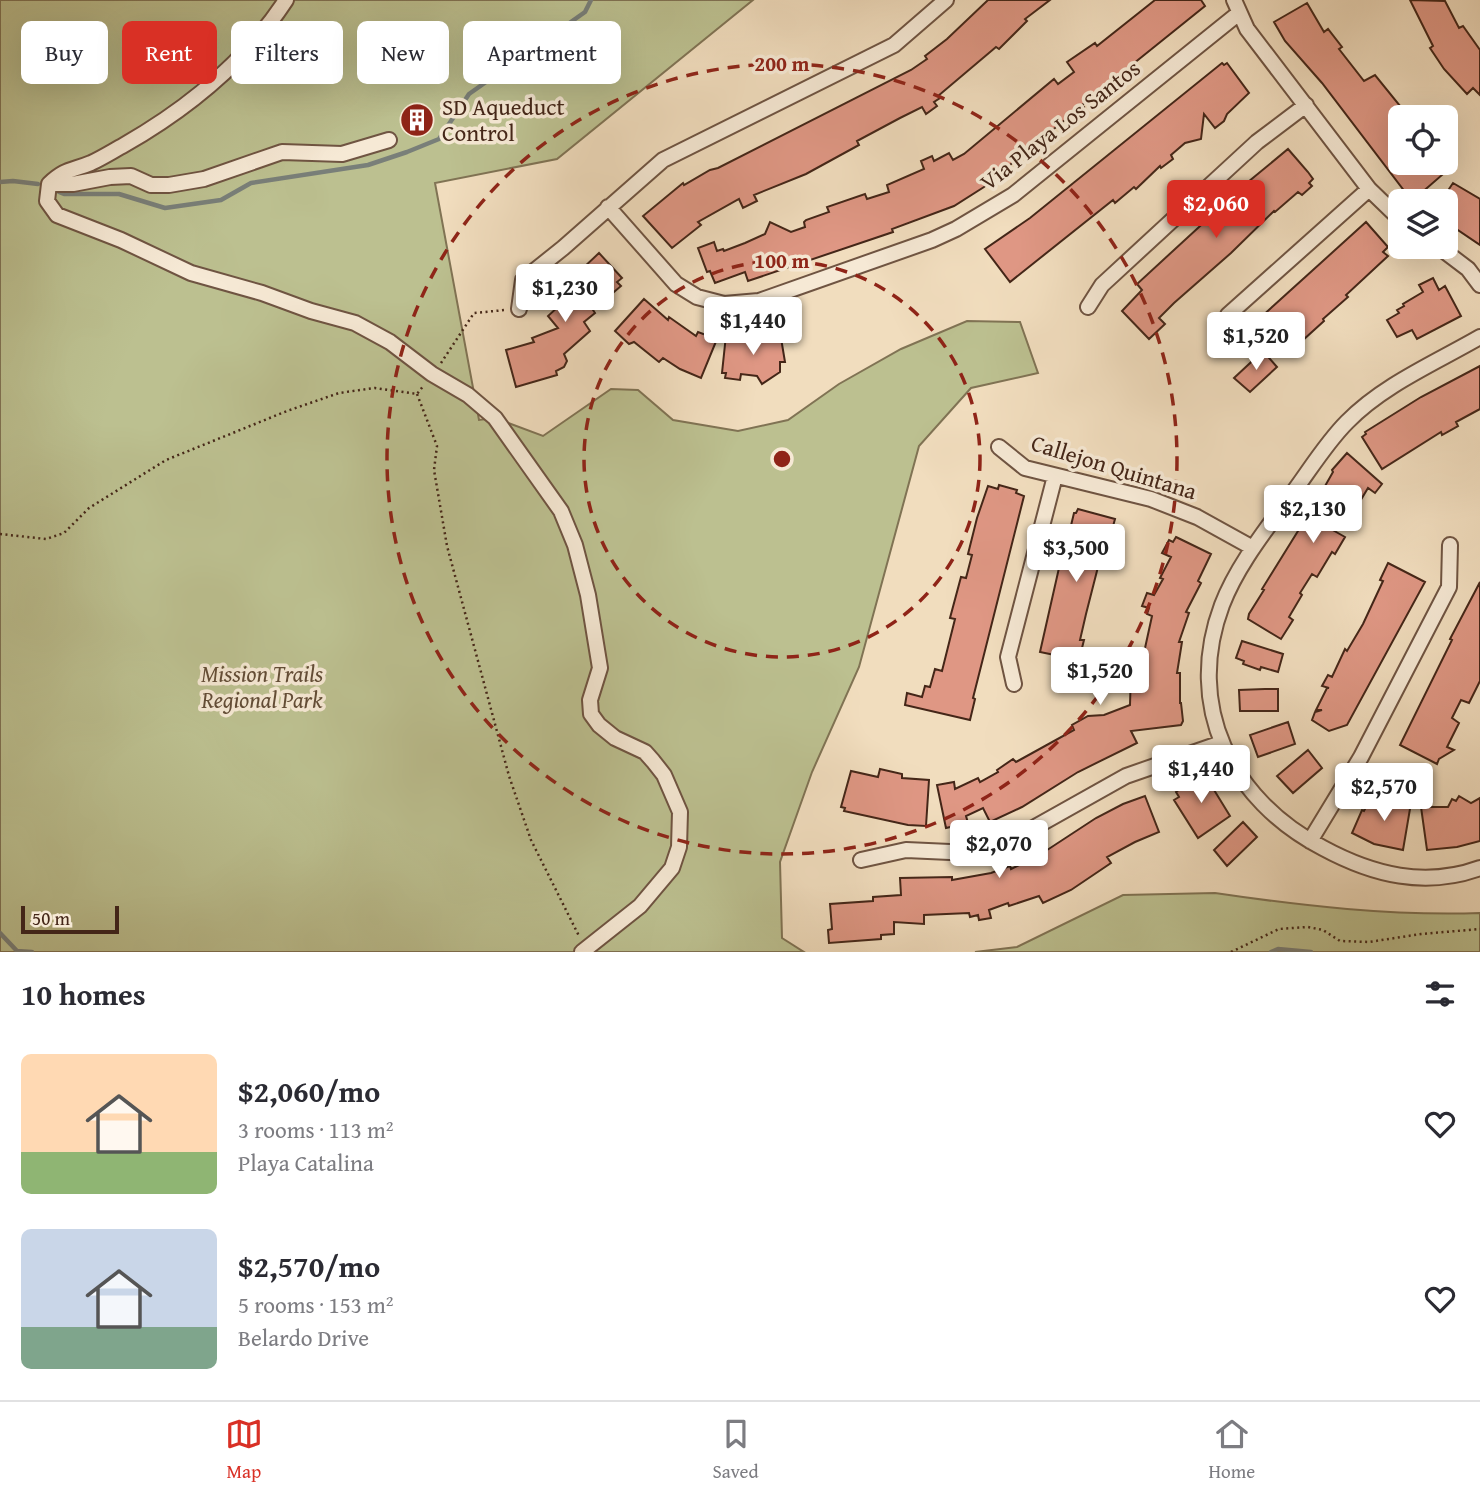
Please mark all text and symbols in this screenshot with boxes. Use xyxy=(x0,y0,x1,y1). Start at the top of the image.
chip: Buy xyxy=(21,21,108,84)
chip: Rent xyxy=(122,21,217,84)
chip: Filters xyxy=(231,21,343,84)
chip: New xyxy=(357,21,449,84)
chip: Apartment xyxy=(463,21,621,84)
text: 200 m xyxy=(754,48,810,79)
street label: Via Playa Los Santos xyxy=(973,51,1147,198)
place label: SD Aqueduct Control xyxy=(442,90,565,149)
building icon: SD Aqueduct Control xyxy=(398,101,436,139)
map controls xyxy=(1388,105,1458,259)
button: locate xyxy=(1388,105,1458,175)
pin: $2,060 xyxy=(1159,180,1273,240)
text: $2,060 xyxy=(1183,186,1249,219)
button: layers xyxy=(1388,189,1458,259)
text: 100 m xyxy=(754,245,810,276)
pin: $1,230 xyxy=(508,264,622,324)
text: $1,230 xyxy=(532,270,598,303)
pin: $1,440 xyxy=(696,298,810,357)
text: $1,440 xyxy=(720,303,786,336)
pin: $1,520 xyxy=(1199,312,1313,372)
text: $1,520 xyxy=(1223,318,1289,351)
street label: Callejon Quintana xyxy=(1027,426,1201,507)
centre of rings xyxy=(770,447,794,471)
pin: $2,130 xyxy=(1256,486,1370,545)
text: $2,130 xyxy=(1280,491,1346,524)
pin: $3,500 xyxy=(1019,524,1133,584)
text: $3,500 xyxy=(1043,530,1109,563)
pin: $1,520 xyxy=(1043,648,1157,707)
text: $1,520 xyxy=(1067,653,1133,686)
park label: Mission Trails Regional Park xyxy=(200,657,324,716)
pin: $1,440 xyxy=(1144,746,1258,805)
text: $1,440 xyxy=(1168,751,1234,784)
pin: $2,570 xyxy=(1327,764,1441,823)
text: $2,570 xyxy=(1351,769,1417,802)
pin: $2,070 xyxy=(942,820,1056,880)
text: $2,070 xyxy=(966,826,1032,859)
scale bar xyxy=(21,903,119,935)
text: 50 m xyxy=(32,904,70,932)
text: 10 homes xyxy=(21,972,146,1016)
icon: filters xyxy=(1421,975,1459,1013)
text: $2,060/mo xyxy=(238,1069,380,1113)
icon: home xyxy=(77,1082,161,1166)
icon: heart xyxy=(1421,1105,1459,1143)
text: 3 rooms · 113 m² xyxy=(238,1113,393,1146)
text: Playa Catalina xyxy=(238,1146,374,1179)
text: $2,570/mo xyxy=(238,1244,380,1288)
icon: home xyxy=(77,1257,161,1341)
icon: heart xyxy=(1421,1280,1459,1318)
text: 5 rooms · 153 m² xyxy=(238,1288,393,1321)
text: Belardo Drive xyxy=(238,1321,369,1354)
tab: Map xyxy=(225,1415,263,1485)
tab: Saved xyxy=(713,1415,759,1485)
tab: Home xyxy=(1208,1415,1255,1485)

